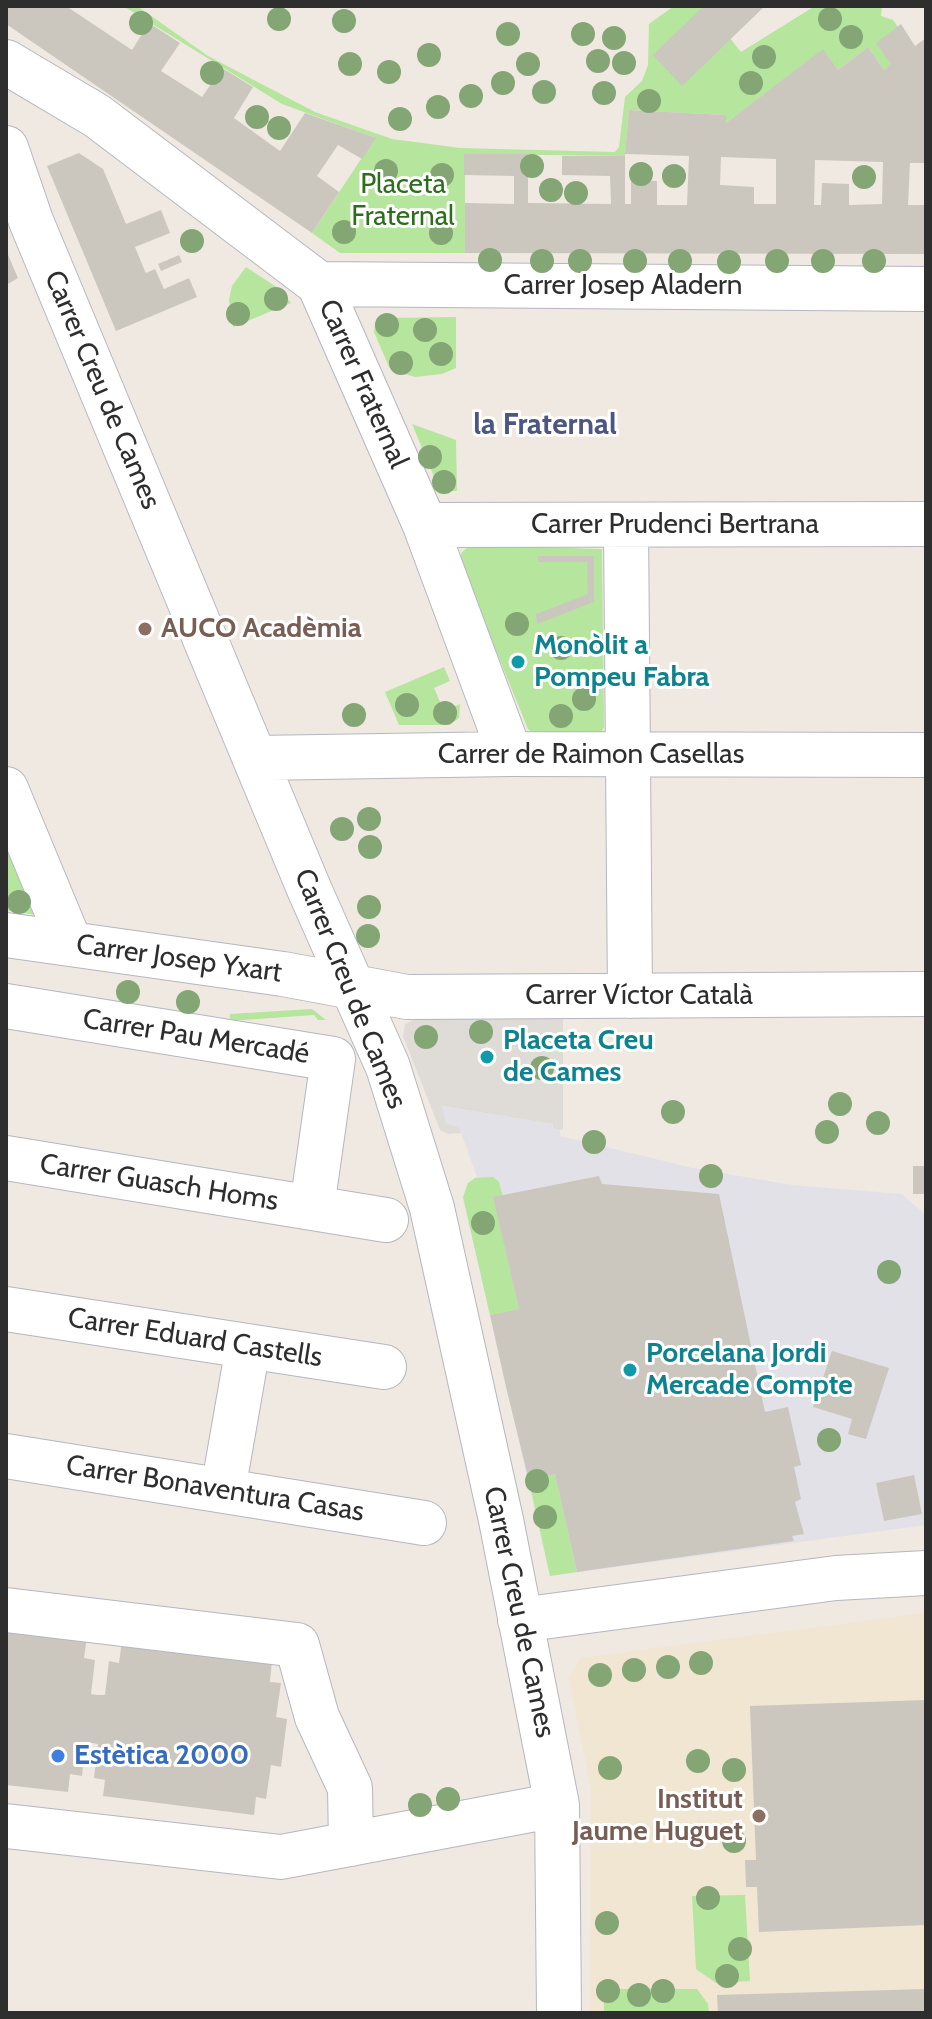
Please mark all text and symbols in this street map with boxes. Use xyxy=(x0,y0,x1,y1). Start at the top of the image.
park label: Placeta Fraternal xyxy=(351,168,455,234)
street label: Carrer Creu de Cames xyxy=(37,266,167,514)
street label: Carrer Josep Aladern xyxy=(504,269,742,303)
street label: Carrer Fraternal xyxy=(311,295,415,473)
district label: la Fraternal xyxy=(473,407,617,443)
street label: Carrer Prudenci Bertrana xyxy=(531,508,819,542)
place label: AUCO Acadèmia xyxy=(161,612,362,646)
marker: AUCO Acadèmia xyxy=(136,620,154,638)
place label: Monòlit a Pompeu Fabra xyxy=(534,629,709,695)
marker: Monòlit a Pompeu Fabra xyxy=(509,653,527,671)
street label: Carrer de Raimon Casellas xyxy=(438,738,744,772)
street label: Carrer Creu de Cames xyxy=(287,864,413,1114)
street label: Carrer Josep Yxart xyxy=(74,928,284,990)
street label: Carrer Víctor Català xyxy=(525,979,753,1013)
street label: Carrer Pau Mercadé xyxy=(80,1003,312,1071)
place label: Placeta Creu de Cames xyxy=(503,1024,654,1090)
marker: Placeta Creu de Cames xyxy=(478,1048,496,1066)
street label: Carrer Guasch Homs xyxy=(37,1148,281,1218)
street label: Carrer Eduard Castells xyxy=(65,1301,325,1375)
place label: Porcelana Jordi Mercade Compte xyxy=(646,1337,853,1403)
marker: Porcelana Jordi Mercade Compte xyxy=(621,1361,639,1379)
street label: Carrer Bonaventura Casas xyxy=(64,1449,366,1529)
street label: Carrer Creu de Cames xyxy=(476,1483,562,1741)
place label: Estètica 2000 xyxy=(74,1739,249,1773)
marker: Estètica 2000 xyxy=(49,1747,67,1765)
place label: Institut Jaume Huguet xyxy=(572,1783,743,1849)
marker: Institut Jaume Huguet xyxy=(750,1807,768,1825)

